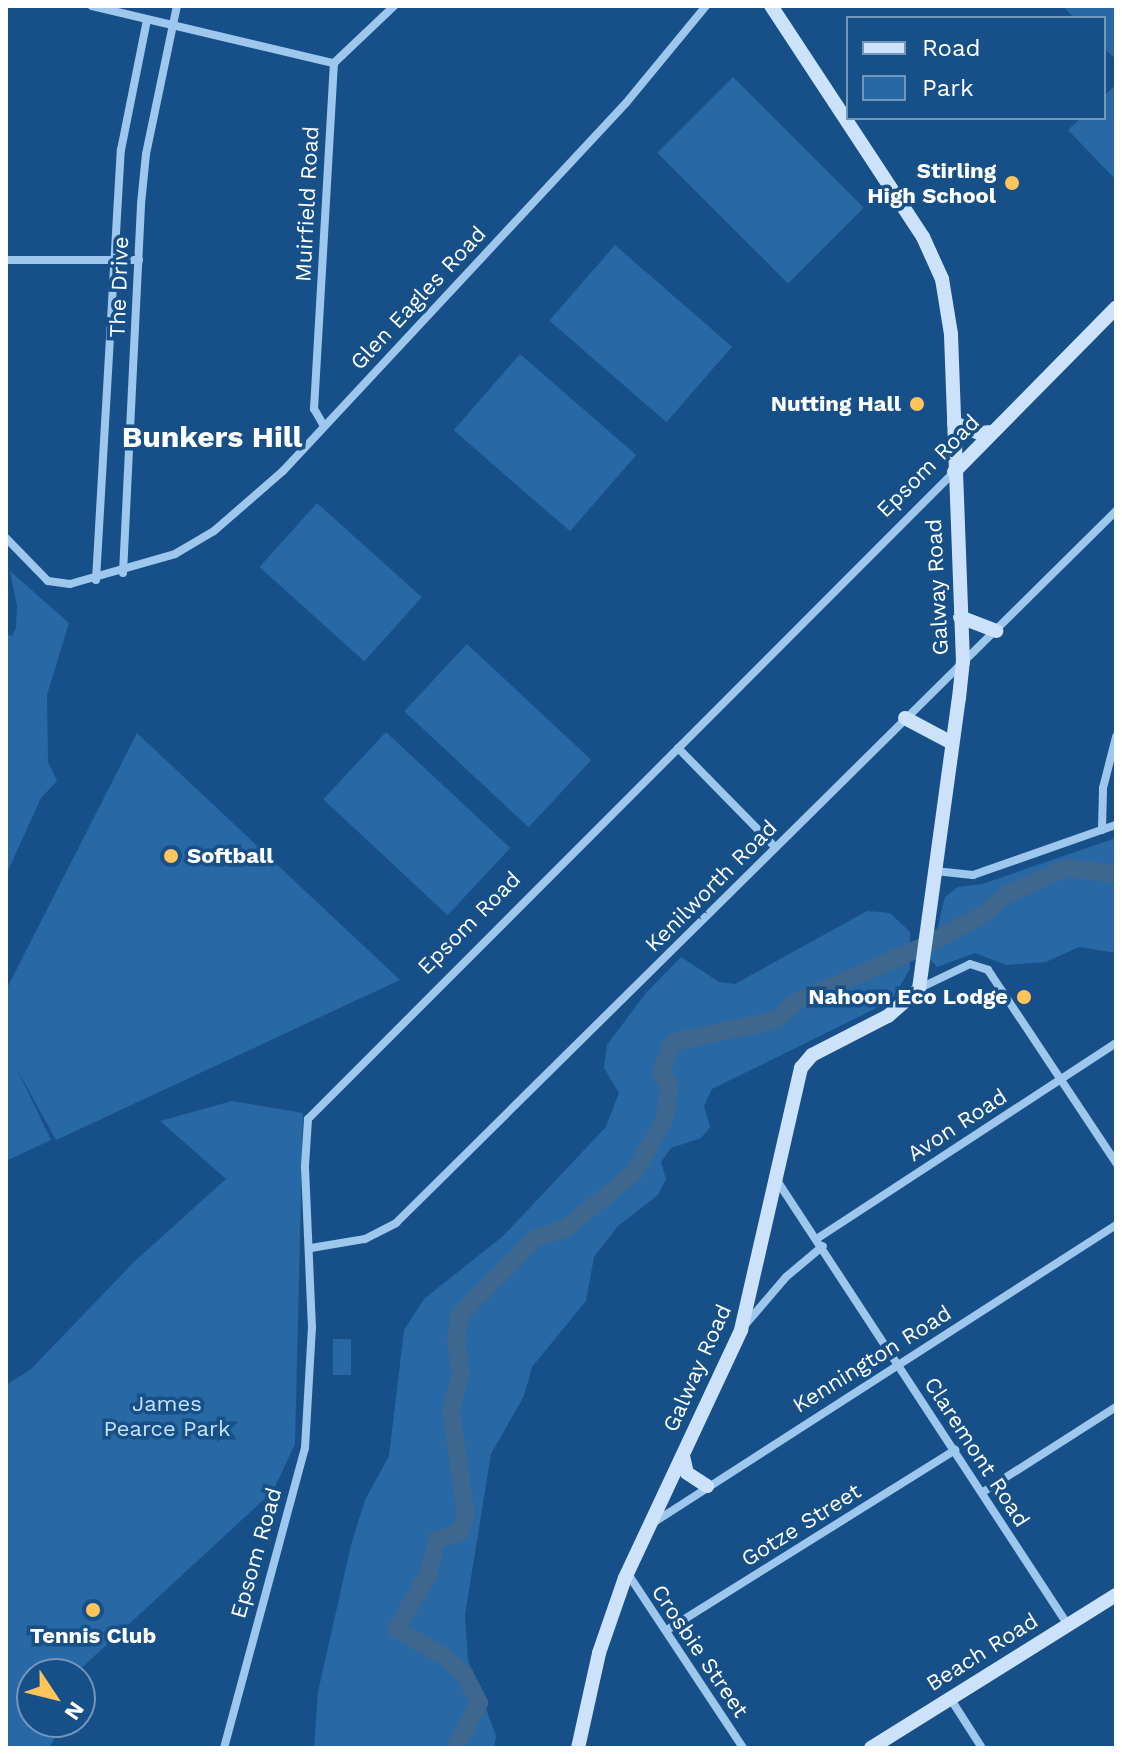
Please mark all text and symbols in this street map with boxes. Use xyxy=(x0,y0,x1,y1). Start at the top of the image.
legend xyxy=(846,16,1106,120)
text: Road xyxy=(922,34,981,62)
text: Park xyxy=(922,74,974,102)
street label: Muirfield Road xyxy=(290,125,324,283)
place label: Stirling High School xyxy=(867,157,996,208)
marker: Stirling High School xyxy=(1003,174,1021,192)
street label: Glen Eagles Road xyxy=(345,221,491,375)
street label: The Drive xyxy=(104,236,134,338)
place label: Nutting Hall xyxy=(771,391,901,417)
marker: Nutting Hall xyxy=(908,395,926,413)
street label: Epsom Road xyxy=(871,409,985,523)
district label: Bunkers Hill xyxy=(122,419,302,455)
street label: Galway Road xyxy=(920,518,954,656)
street label: Kenilworth Road xyxy=(640,815,782,957)
place label: Softball xyxy=(187,843,273,869)
marker: Softball xyxy=(162,847,180,865)
street label: Epsom Road xyxy=(412,866,526,980)
place label: Nahoon Eco Lodge xyxy=(808,984,1008,1010)
marker: Nahoon Eco Lodge xyxy=(1015,988,1033,1006)
street label: Avon Road xyxy=(902,1083,1012,1167)
street label: Galway Road xyxy=(657,1300,737,1436)
street label: Kennington Road xyxy=(788,1300,956,1418)
street label: Claremont Road xyxy=(919,1372,1035,1532)
park label: James Pearce Park xyxy=(104,1390,230,1442)
street label: Gotze Street xyxy=(736,1478,866,1572)
street label: Epsom Road xyxy=(225,1485,287,1621)
street label: Crosbie Street xyxy=(646,1580,754,1722)
marker: Tennis Club xyxy=(84,1601,102,1619)
street label: Beach Road xyxy=(921,1607,1043,1697)
place label: Tennis Club xyxy=(30,1623,156,1649)
north arrow xyxy=(16,1658,96,1738)
text: N xyxy=(60,1697,89,1725)

